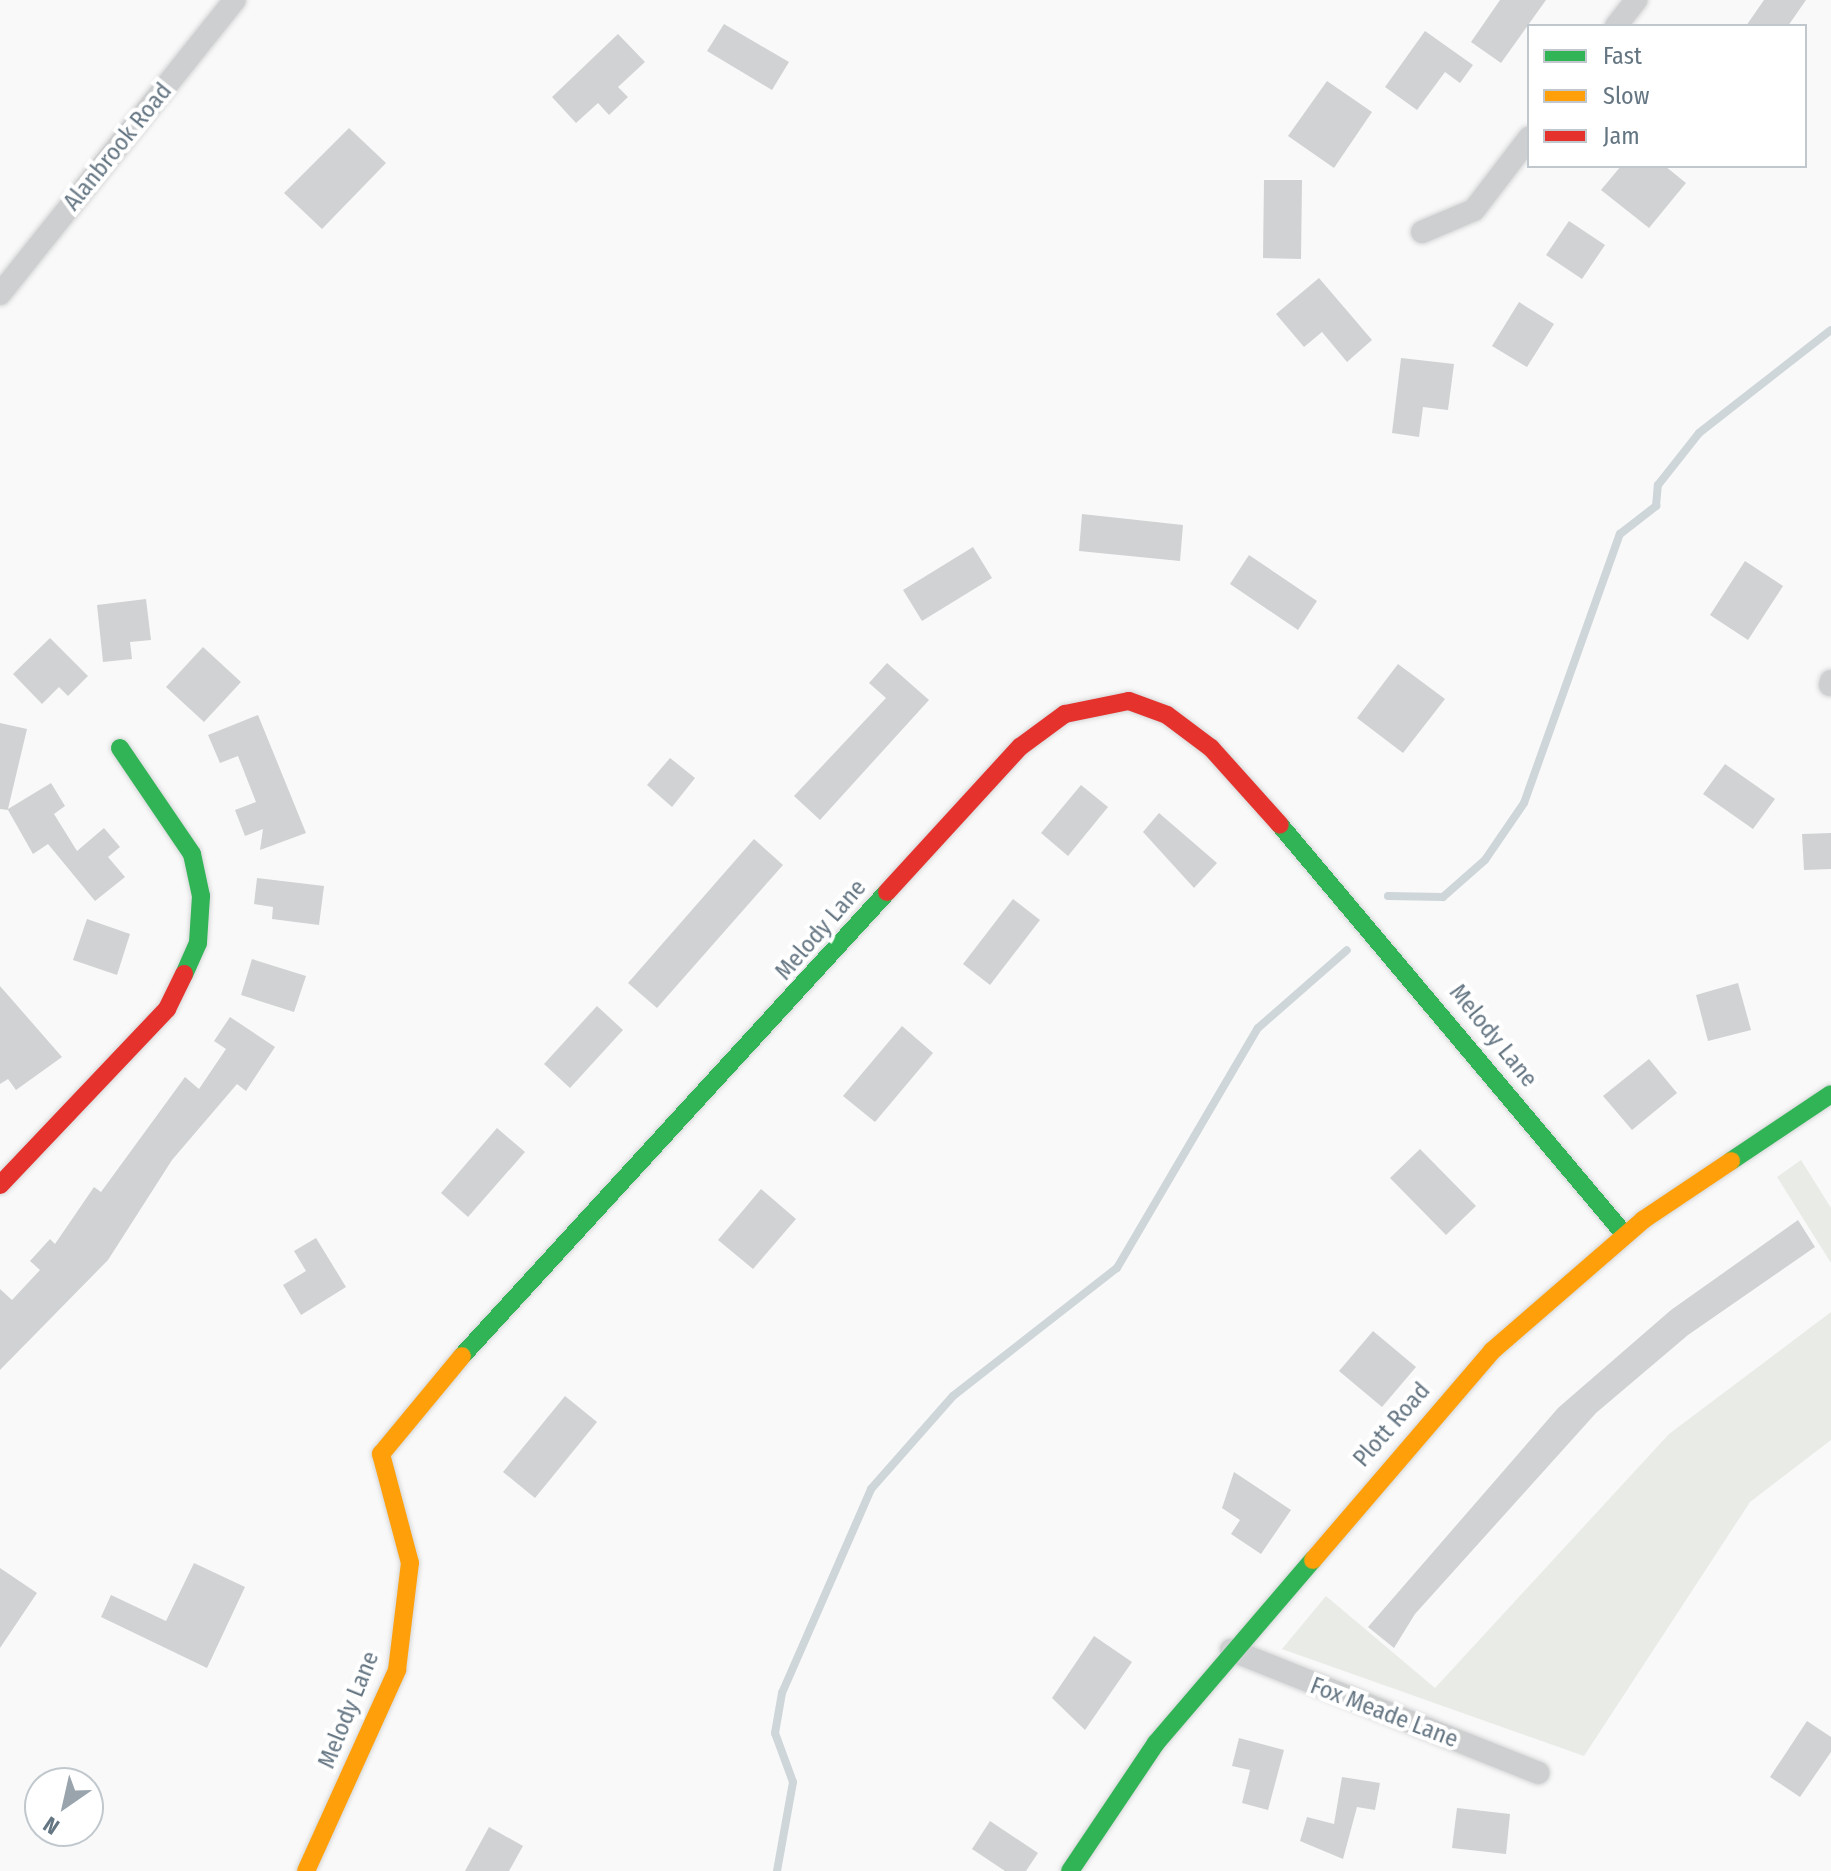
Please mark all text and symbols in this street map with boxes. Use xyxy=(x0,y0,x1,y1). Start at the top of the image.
legend xyxy=(1527,24,1807,168)
text: Fast xyxy=(1603,42,1642,70)
street label: Alanbrook Road xyxy=(58,77,178,217)
text: Slow xyxy=(1603,82,1649,110)
text: Jam xyxy=(1603,122,1640,150)
street label: Melody Lane xyxy=(770,874,872,986)
street label: Melody Lane xyxy=(1443,979,1543,1093)
street label: Plott Road xyxy=(1348,1377,1436,1473)
street label: Melody Lane xyxy=(312,1647,386,1773)
street label: Fox Meade Lane xyxy=(1306,1672,1462,1754)
north arrow xyxy=(24,1767,104,1847)
text: N xyxy=(38,1811,64,1841)

